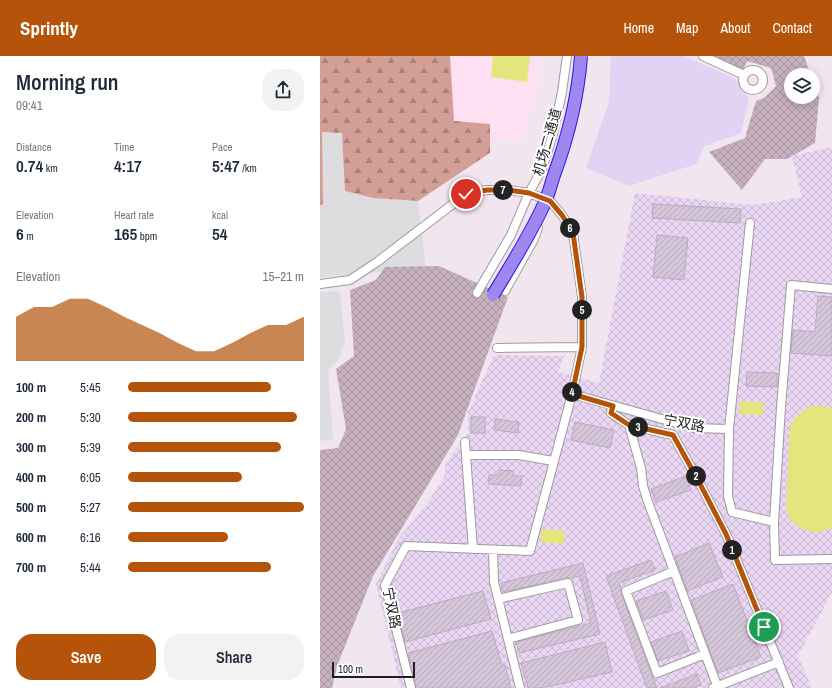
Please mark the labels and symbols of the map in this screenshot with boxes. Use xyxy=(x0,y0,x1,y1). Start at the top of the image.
street label: 机场二通道 xyxy=(529,106,565,178)
pin xyxy=(449,177,483,211)
pin: 7 xyxy=(493,180,513,200)
pin: 6 xyxy=(560,218,580,238)
pin: 5 xyxy=(572,300,592,320)
pin: 4 xyxy=(562,382,582,402)
street label: 宁双路 xyxy=(662,410,706,436)
pin: 3 xyxy=(628,417,648,437)
pin: 2 xyxy=(686,466,706,486)
pin: 1 xyxy=(722,540,742,560)
street label: 宁双路 xyxy=(379,586,405,630)
pin xyxy=(747,610,781,644)
scale bar xyxy=(332,660,415,679)

